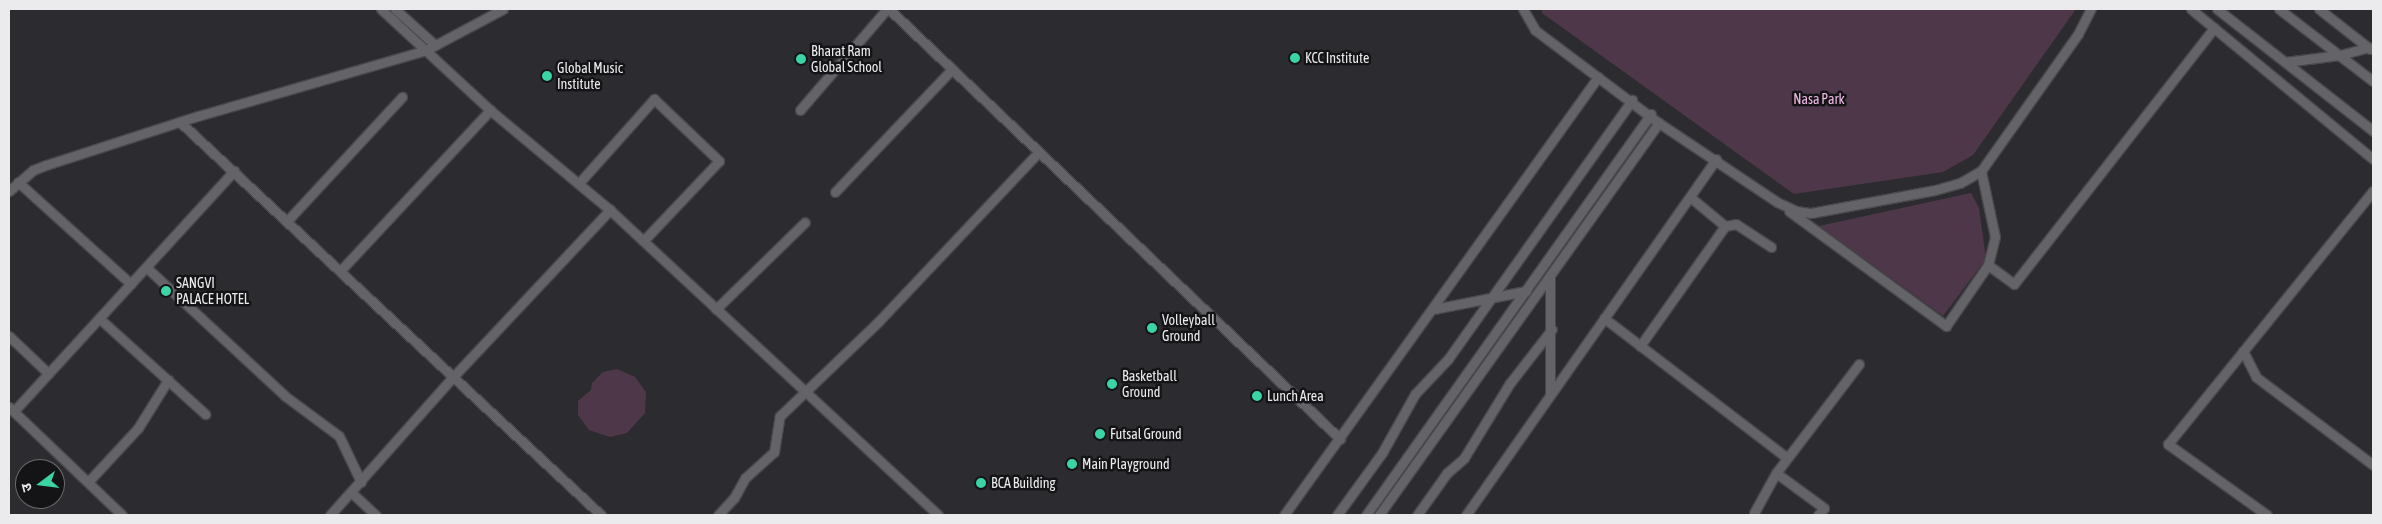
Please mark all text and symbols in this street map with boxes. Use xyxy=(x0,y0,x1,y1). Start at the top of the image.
place label: Bharat Ram Global School xyxy=(811,43,882,75)
place label: KCC Institute xyxy=(1305,50,1369,66)
marker: KCC Institute xyxy=(1289,52,1301,64)
marker: Bharat Ram Global School xyxy=(795,53,807,65)
place label: Global Music Institute xyxy=(557,60,623,92)
marker: Global Music Institute xyxy=(541,70,553,82)
park label: Nasa Park xyxy=(1793,91,1845,107)
place label: SANGVI PALACE HOTEL xyxy=(176,275,249,308)
marker: SANGVI PALACE HOTEL xyxy=(160,285,172,297)
place label: Volleyball Ground xyxy=(1162,312,1215,344)
marker: Volleyball Ground xyxy=(1146,322,1158,334)
place label: Basketball Ground xyxy=(1122,368,1177,401)
marker: Basketball Ground xyxy=(1106,378,1118,390)
place label: Lunch Area xyxy=(1267,388,1324,404)
marker: Lunch Area xyxy=(1251,390,1263,402)
place label: Futsal Ground xyxy=(1110,426,1182,442)
marker: Futsal Ground xyxy=(1094,428,1106,440)
place label: Main Playground xyxy=(1082,456,1170,472)
marker: Main Playground xyxy=(1066,458,1078,470)
north arrow xyxy=(15,459,65,509)
place label: BCA Building xyxy=(991,475,1056,491)
marker: BCA Building xyxy=(975,477,987,489)
text: उ xyxy=(18,482,35,494)

